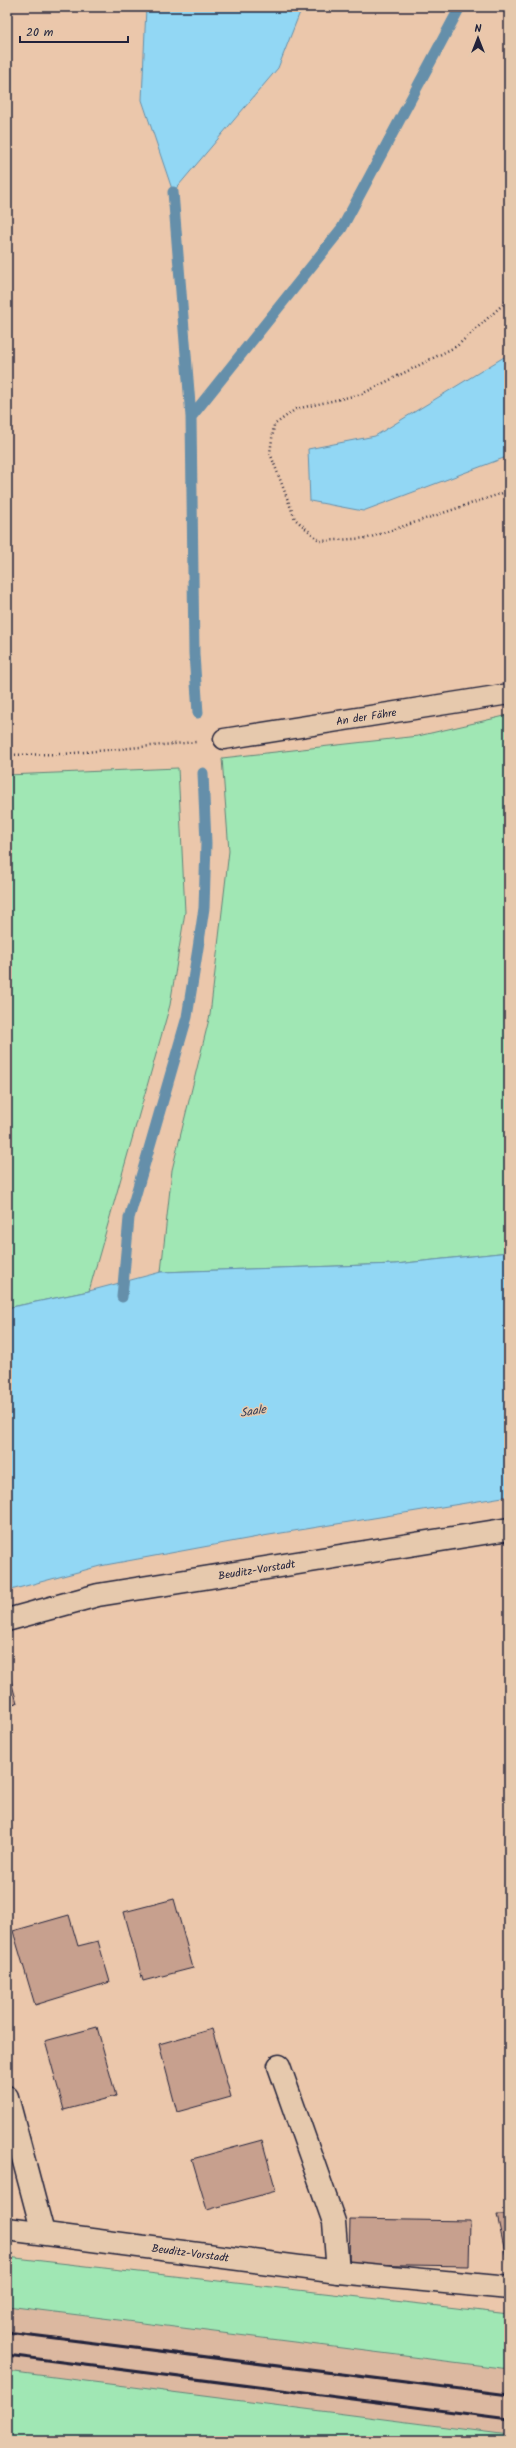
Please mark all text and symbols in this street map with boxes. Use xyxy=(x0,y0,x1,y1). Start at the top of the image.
scale bar xyxy=(20,18,128,44)
north arrow xyxy=(458,18,498,58)
text: N xyxy=(475,20,482,38)
text: 20 m xyxy=(26,23,54,42)
street label: An der Fähre xyxy=(335,704,398,731)
water label: Saale xyxy=(239,1400,269,1423)
street label: Beuditz-Vorstadt xyxy=(217,1555,297,1586)
street label: Beuditz-Vorstadt xyxy=(151,2240,231,2268)

